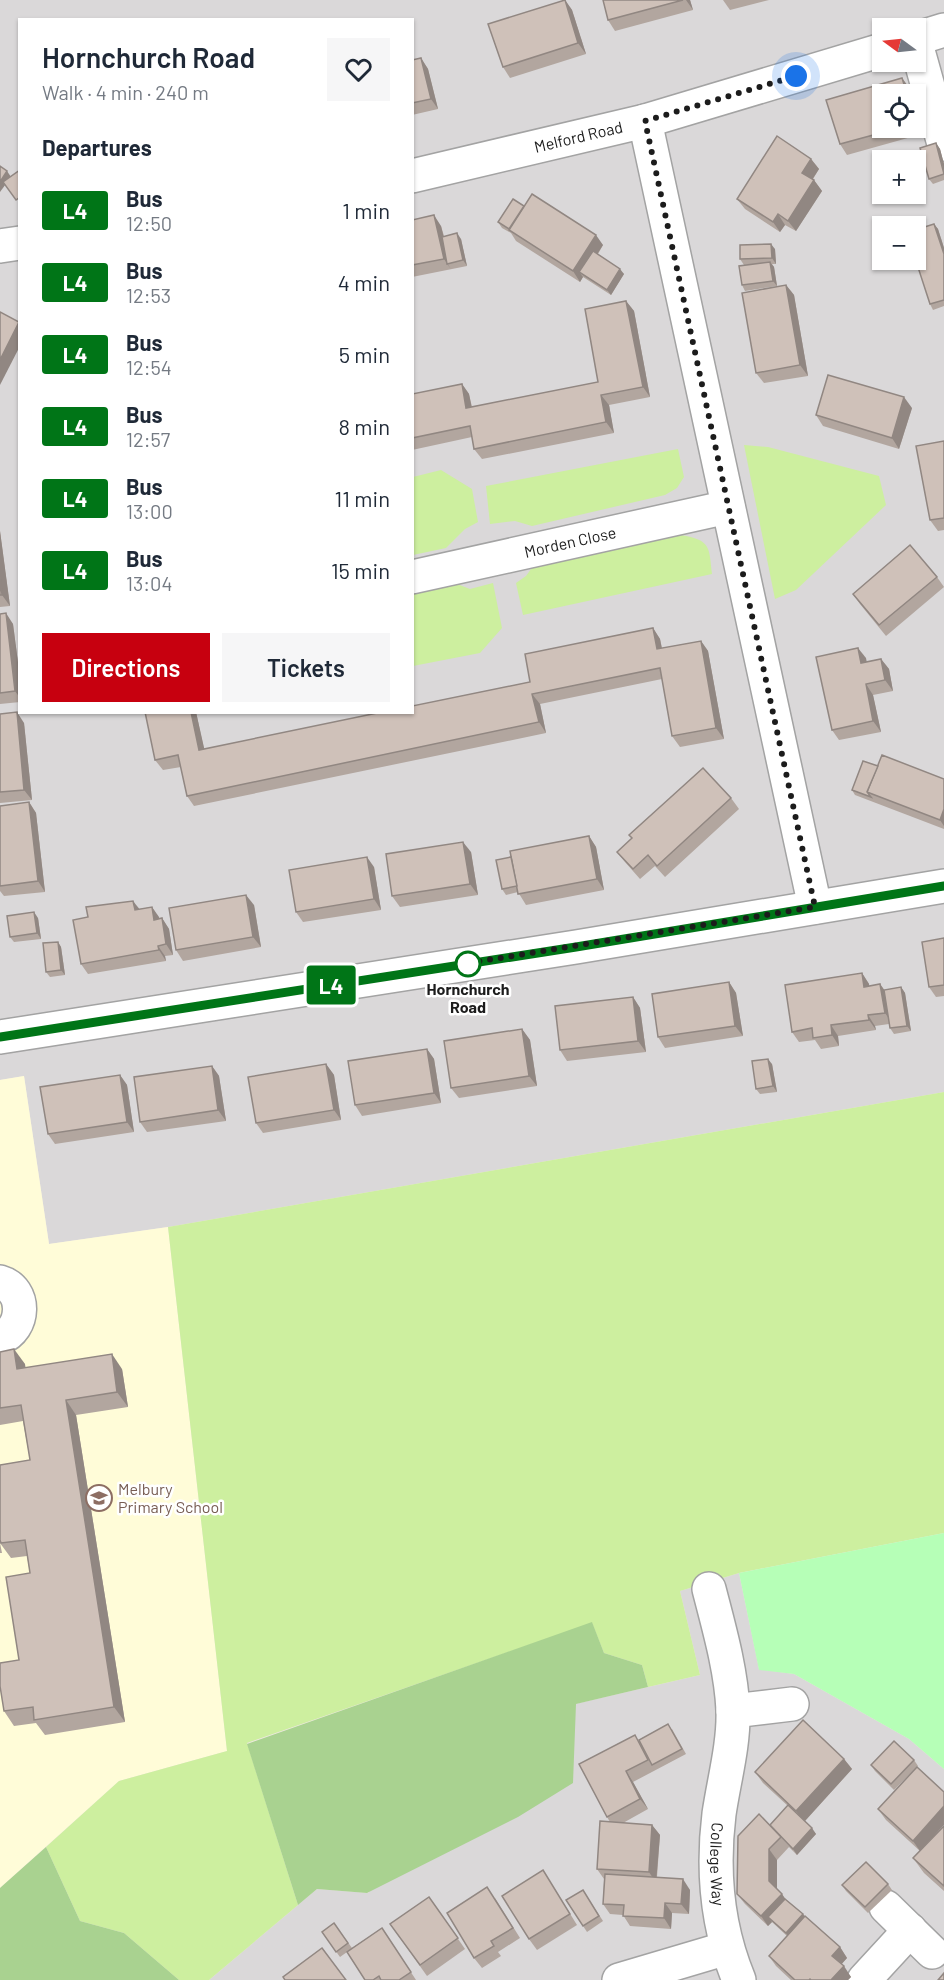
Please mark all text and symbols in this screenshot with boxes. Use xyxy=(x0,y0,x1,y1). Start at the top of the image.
north arrow xyxy=(872,18,926,72)
map controls xyxy=(872,18,926,270)
button: heart xyxy=(327,38,390,101)
text: Hornchurch Road xyxy=(42,40,255,74)
your location xyxy=(781,61,811,91)
text: Walk · 4 min · 240 m xyxy=(42,80,209,104)
button: locate xyxy=(872,84,926,138)
street label: Melford Road xyxy=(532,117,625,156)
text: Departures xyxy=(42,134,152,160)
button: + xyxy=(872,150,926,204)
text: Bus xyxy=(126,185,163,211)
text: 1 min xyxy=(342,197,390,223)
text: L4 xyxy=(63,198,87,223)
text: 12:50 xyxy=(126,211,172,235)
button: − xyxy=(872,216,926,270)
text: Bus xyxy=(126,257,163,283)
text: 4 min xyxy=(338,269,390,295)
text: L4 xyxy=(63,270,87,295)
text: 12:53 xyxy=(126,283,171,307)
text: Bus xyxy=(126,329,163,355)
text: 5 min xyxy=(339,341,390,367)
text: L4 xyxy=(63,342,87,367)
text: 12:54 xyxy=(126,355,172,379)
text: Bus xyxy=(126,401,163,427)
text: 8 min xyxy=(338,413,390,439)
text: L4 xyxy=(63,414,87,439)
text: 12:57 xyxy=(126,427,170,451)
text: Bus xyxy=(126,473,163,499)
text: 11 min xyxy=(334,485,390,511)
text: L4 xyxy=(63,486,87,511)
text: 13:00 xyxy=(126,499,173,523)
street label: Morden Close xyxy=(522,522,618,561)
text: Bus xyxy=(126,545,163,571)
text: 15 min xyxy=(331,557,390,583)
text: L4 xyxy=(63,558,87,583)
text: 13:04 xyxy=(126,571,172,595)
button: Directions xyxy=(42,633,210,702)
button: Tickets xyxy=(222,633,390,702)
marker: Hornchurch Road xyxy=(455,951,481,977)
line badge: L4 xyxy=(304,966,358,1004)
text: L4 xyxy=(319,973,343,998)
place label: Hornchurch Road xyxy=(426,979,510,1016)
place label: Melbury Primary School xyxy=(118,1479,223,1516)
school or university icon: Melbury Primary School xyxy=(84,1483,114,1513)
street label: College Way xyxy=(707,1822,729,1907)

